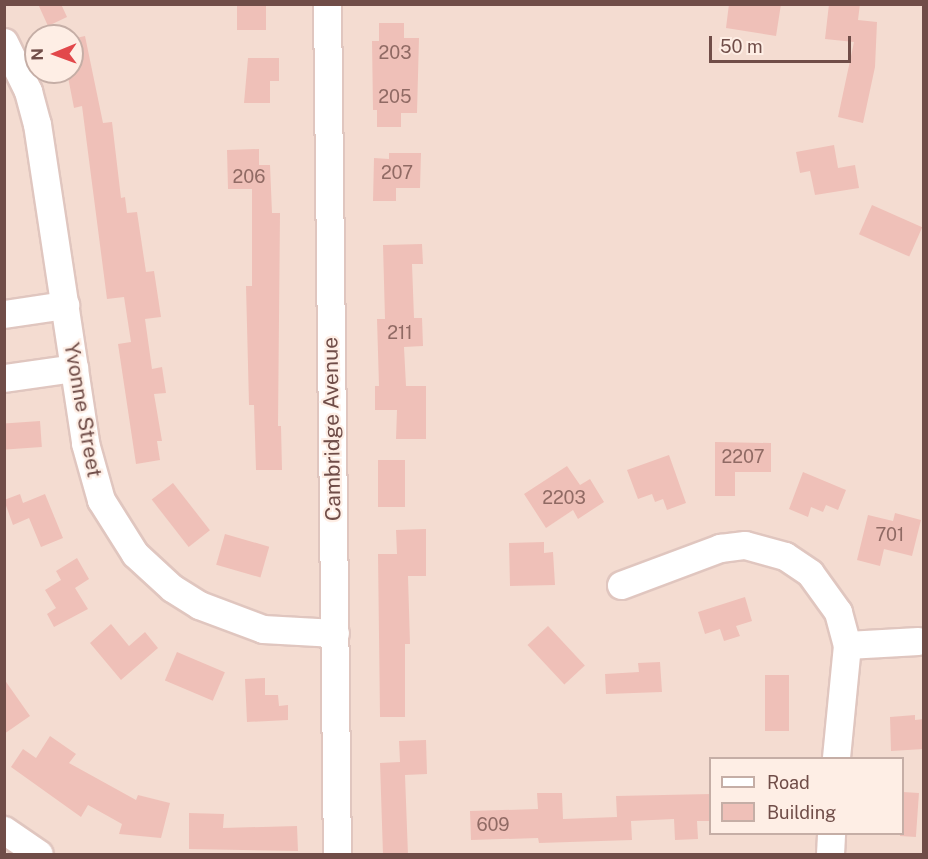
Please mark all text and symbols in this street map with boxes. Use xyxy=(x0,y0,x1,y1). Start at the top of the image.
north arrow xyxy=(24,24,84,84)
scale bar xyxy=(712,24,854,62)
text: 50 m xyxy=(720,36,763,57)
house number: 203 xyxy=(379,42,411,64)
text: N xyxy=(28,48,47,61)
house number: 205 xyxy=(378,86,412,108)
house number: 207 xyxy=(381,162,413,184)
house number: 206 xyxy=(233,166,265,188)
house number: 211 xyxy=(387,322,413,344)
street label: Cambridge Avenue xyxy=(318,337,346,521)
street label: Yvonne Street xyxy=(59,341,107,479)
house number: 2207 xyxy=(722,446,764,468)
house number: 2203 xyxy=(542,487,586,509)
house number: 701 xyxy=(876,524,904,546)
legend xyxy=(709,757,904,835)
text: Road xyxy=(767,772,810,793)
text: Building xyxy=(767,802,836,823)
house number: 609 xyxy=(476,814,510,836)

